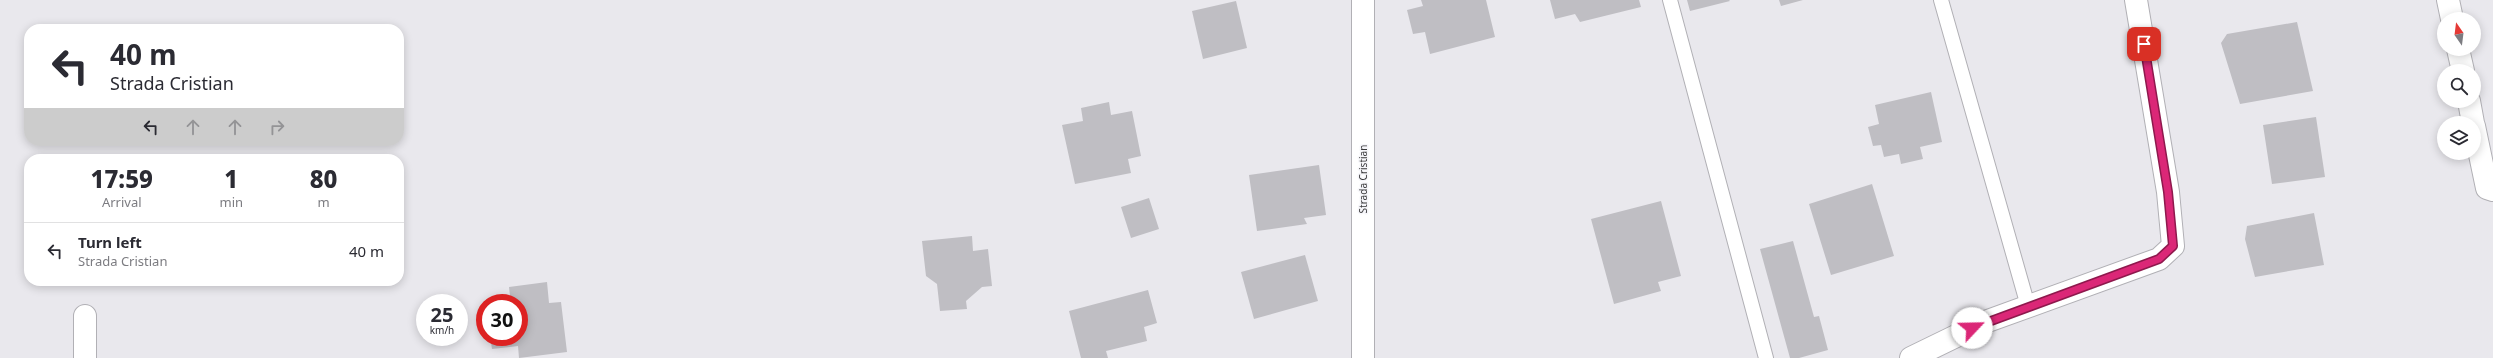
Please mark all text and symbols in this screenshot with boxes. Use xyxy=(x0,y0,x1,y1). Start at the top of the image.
north arrow xyxy=(2437,12,2481,56)
map controls xyxy=(2437,12,2481,160)
pin xyxy=(2127,27,2161,61)
icon: arrive xyxy=(2133,33,2155,55)
text: 40 m xyxy=(110,35,177,73)
icon: left xyxy=(44,40,96,92)
button: search xyxy=(2437,64,2481,108)
text: Strada Cristian xyxy=(110,71,234,95)
icon: left xyxy=(140,116,162,138)
icon: ahead xyxy=(182,116,204,138)
icon: ahead xyxy=(224,116,246,138)
icon: right xyxy=(266,116,288,138)
button: layers xyxy=(2437,116,2481,160)
street label: Strada Cristian xyxy=(1356,145,1370,213)
text: 17:59 xyxy=(91,162,153,195)
text: 1 xyxy=(224,162,238,195)
text: 80 xyxy=(310,162,337,195)
text: Arrival xyxy=(102,193,142,211)
text: min xyxy=(220,193,243,211)
text: m xyxy=(317,193,330,211)
text: Turn left xyxy=(78,232,142,252)
icon: left xyxy=(44,240,66,262)
text: 40 m xyxy=(349,241,384,261)
text: Strada Cristian xyxy=(78,252,167,270)
speed limit sign: 30 xyxy=(476,294,528,346)
text: 25 xyxy=(431,301,453,328)
position arrow xyxy=(1951,307,1993,349)
text: km/h xyxy=(430,323,454,337)

